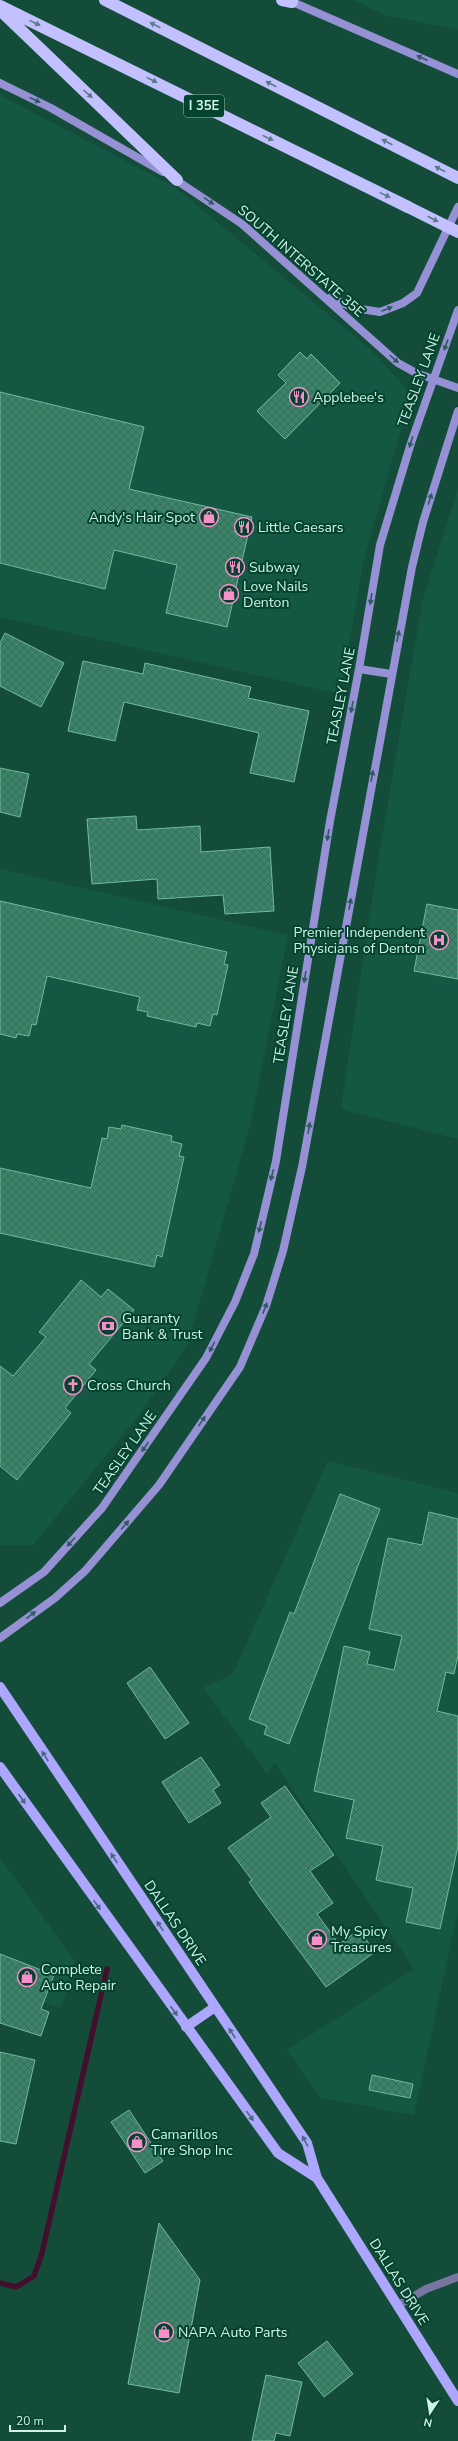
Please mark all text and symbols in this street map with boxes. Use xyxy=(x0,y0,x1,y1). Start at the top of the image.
one-way arrow xyxy=(29,20,41,26)
one-way arrow xyxy=(149,22,160,28)
one-way arrow xyxy=(417,55,428,61)
one-way arrow xyxy=(146,77,157,83)
one-way arrow xyxy=(265,81,276,87)
one-way arrow xyxy=(83,90,94,99)
road number: I 35E xyxy=(184,95,224,117)
one-way arrow xyxy=(29,97,41,103)
one-way arrow xyxy=(262,135,274,141)
one-way arrow xyxy=(381,139,393,146)
one-way arrow xyxy=(434,166,446,172)
one-way arrow xyxy=(379,192,391,198)
one-way arrow xyxy=(204,198,215,205)
street label: SOUTH INTERSTATE 35E xyxy=(234,201,368,321)
one-way arrow xyxy=(427,216,439,223)
one-way arrow xyxy=(382,306,394,312)
street label: TEASLEY LANE xyxy=(393,330,445,430)
one-way arrow xyxy=(442,339,448,351)
one-way arrow xyxy=(388,355,399,364)
restaurant icon: Applebee's xyxy=(288,386,310,408)
place label: Applebee's xyxy=(313,388,384,407)
one-way arrow xyxy=(408,436,414,448)
one-way arrow xyxy=(427,492,433,504)
shop icon: Andy's Hair Spot xyxy=(198,506,220,528)
place label: Andy's Hair Spot xyxy=(89,508,195,527)
restaurant icon: Little Caesars xyxy=(233,516,255,538)
place label: Little Caesars xyxy=(258,518,344,537)
restaurant icon: Subway xyxy=(224,556,246,578)
place label: Subway xyxy=(249,558,301,577)
place label: Love Nails Denton xyxy=(243,577,308,612)
shop icon: Love Nails Denton xyxy=(218,583,240,605)
one-way arrow xyxy=(368,593,374,605)
one-way arrow xyxy=(396,629,402,642)
street label: TEASLEY LANE xyxy=(322,646,360,746)
one-way arrow xyxy=(349,701,355,714)
one-way arrow xyxy=(370,770,376,782)
one-way arrow xyxy=(325,829,331,841)
one-way arrow xyxy=(347,898,353,910)
place label: Premier Independent Physicians of Denton xyxy=(293,923,425,958)
hospital icon: Premier Independent Physicians of Denton xyxy=(428,929,450,951)
street label: TEASLEY LANE xyxy=(269,965,303,1065)
one-way arrow xyxy=(302,971,308,983)
one-way arrow xyxy=(306,1122,312,1134)
one-way arrow xyxy=(269,1169,275,1181)
one-way arrow xyxy=(256,1220,262,1233)
one-way arrow xyxy=(263,1302,269,1314)
place label: Guaranty Bank & Trust xyxy=(122,1309,203,1344)
bank icon: Guaranty Bank & Trust xyxy=(97,1315,119,1337)
one-way arrow xyxy=(209,1341,215,1353)
church icon: Cross Church xyxy=(62,1374,84,1396)
place label: Cross Church xyxy=(87,1376,171,1395)
street label: TEASLEY LANE xyxy=(89,1407,161,1499)
one-way arrow xyxy=(198,1416,206,1427)
one-way arrow xyxy=(141,1441,149,1452)
one-way arrow xyxy=(120,1520,129,1531)
one-way arrow xyxy=(67,1537,76,1547)
one-way arrow xyxy=(26,1611,37,1619)
one-way arrow xyxy=(41,1751,49,1761)
one-way arrow xyxy=(18,1794,26,1805)
one-way arrow xyxy=(110,1853,118,1863)
street label: DALLAS DRIVE xyxy=(139,1877,211,1969)
one-way arrow xyxy=(93,1900,102,1911)
one-way arrow xyxy=(156,1920,163,1931)
place label: My Spicy Treasures xyxy=(331,1922,392,1957)
shop icon: My Spicy Treasures xyxy=(306,1928,328,1950)
place label: Complete Auto Repair xyxy=(41,1960,116,1995)
shop icon: Complete Auto Repair xyxy=(16,1966,38,1988)
one-way arrow xyxy=(170,2005,178,2016)
one-way arrow xyxy=(228,2028,236,2038)
one-way arrow xyxy=(246,2110,254,2121)
place label: Camarillos Tire Shop Inc xyxy=(151,2125,233,2160)
shop icon: Camarillos Tire Shop Inc xyxy=(126,2131,148,2153)
one-way arrow xyxy=(301,2135,308,2147)
street label: DALLAS DRIVE xyxy=(365,2235,433,2329)
shop icon: NAPA Auto Parts xyxy=(153,2321,175,2343)
place label: NAPA Auto Parts xyxy=(178,2323,288,2342)
north arrow xyxy=(410,2393,450,2433)
scale bar xyxy=(10,2407,65,2433)
text: 20 m xyxy=(16,2413,44,2429)
text: N xyxy=(422,2414,434,2430)

